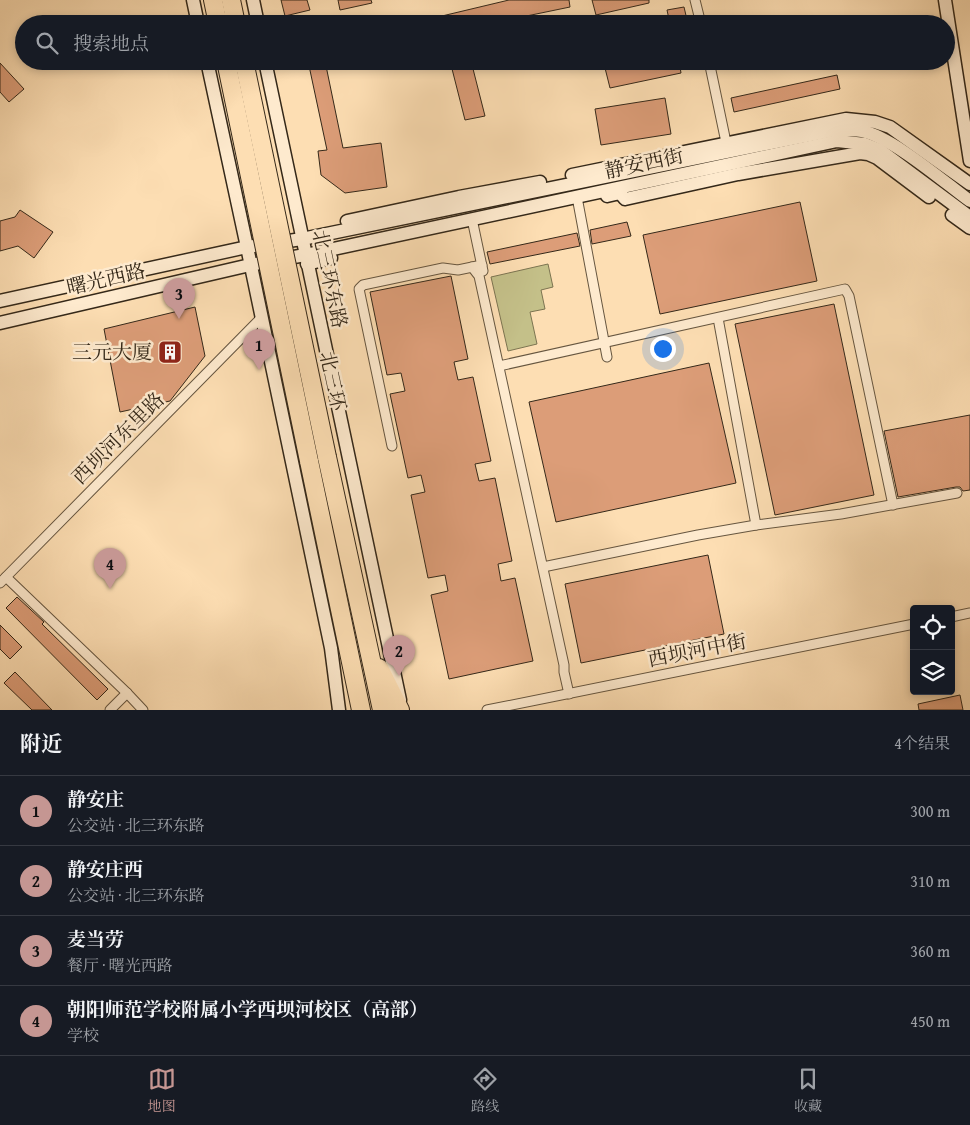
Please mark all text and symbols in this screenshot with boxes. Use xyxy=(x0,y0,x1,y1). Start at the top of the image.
search box xyxy=(15,15,955,70)
icon: search xyxy=(33,29,61,57)
text: 搜索地点 xyxy=(73,29,149,57)
street label: 静安西街 xyxy=(602,140,686,185)
street label: 北三环东路 xyxy=(306,227,355,331)
street label: 曙光西路 xyxy=(64,255,148,302)
pin: 3 xyxy=(163,278,195,319)
pin: 1 xyxy=(243,329,275,370)
your location xyxy=(650,336,676,362)
place label: 三元大厦 xyxy=(72,337,152,366)
building icon: 三元大厦 xyxy=(157,339,183,365)
street label: 北三环 xyxy=(313,349,354,413)
street label: 西坝河东里路 xyxy=(65,385,170,490)
pin: 4 xyxy=(94,548,126,589)
map controls xyxy=(910,605,955,695)
button: locate xyxy=(910,605,955,650)
street label: 西坝河中街 xyxy=(645,626,749,673)
pin: 2 xyxy=(383,635,415,676)
button: layers xyxy=(910,650,955,695)
text: 附近 xyxy=(20,728,62,759)
text: 4个结果 xyxy=(894,731,950,755)
text: 静安庄 xyxy=(67,785,124,813)
text: 1 xyxy=(32,799,40,823)
text: 300 m xyxy=(910,799,950,823)
text: 公交站 · 北三环东路 xyxy=(67,813,205,837)
text: 静安庄西 xyxy=(67,855,143,883)
text: 2 xyxy=(32,869,40,893)
text: 310 m xyxy=(910,869,950,893)
text: 公交站 · 北三环东路 xyxy=(67,883,205,907)
text: 麦当劳 xyxy=(67,925,124,953)
text: 3 xyxy=(32,939,40,963)
text: 360 m xyxy=(910,939,950,963)
text: 餐厅 · 曙光西路 xyxy=(67,953,173,977)
text: 朝阳师范学校附属小学西坝河校区（高部） xyxy=(67,995,428,1023)
text: 4 xyxy=(32,1009,40,1033)
text: 450 m xyxy=(910,1009,950,1033)
text: 学校 xyxy=(67,1023,99,1047)
tab: 地图 xyxy=(148,1065,176,1116)
tab: 路线 xyxy=(471,1065,499,1116)
tab: 收藏 xyxy=(794,1065,822,1116)

